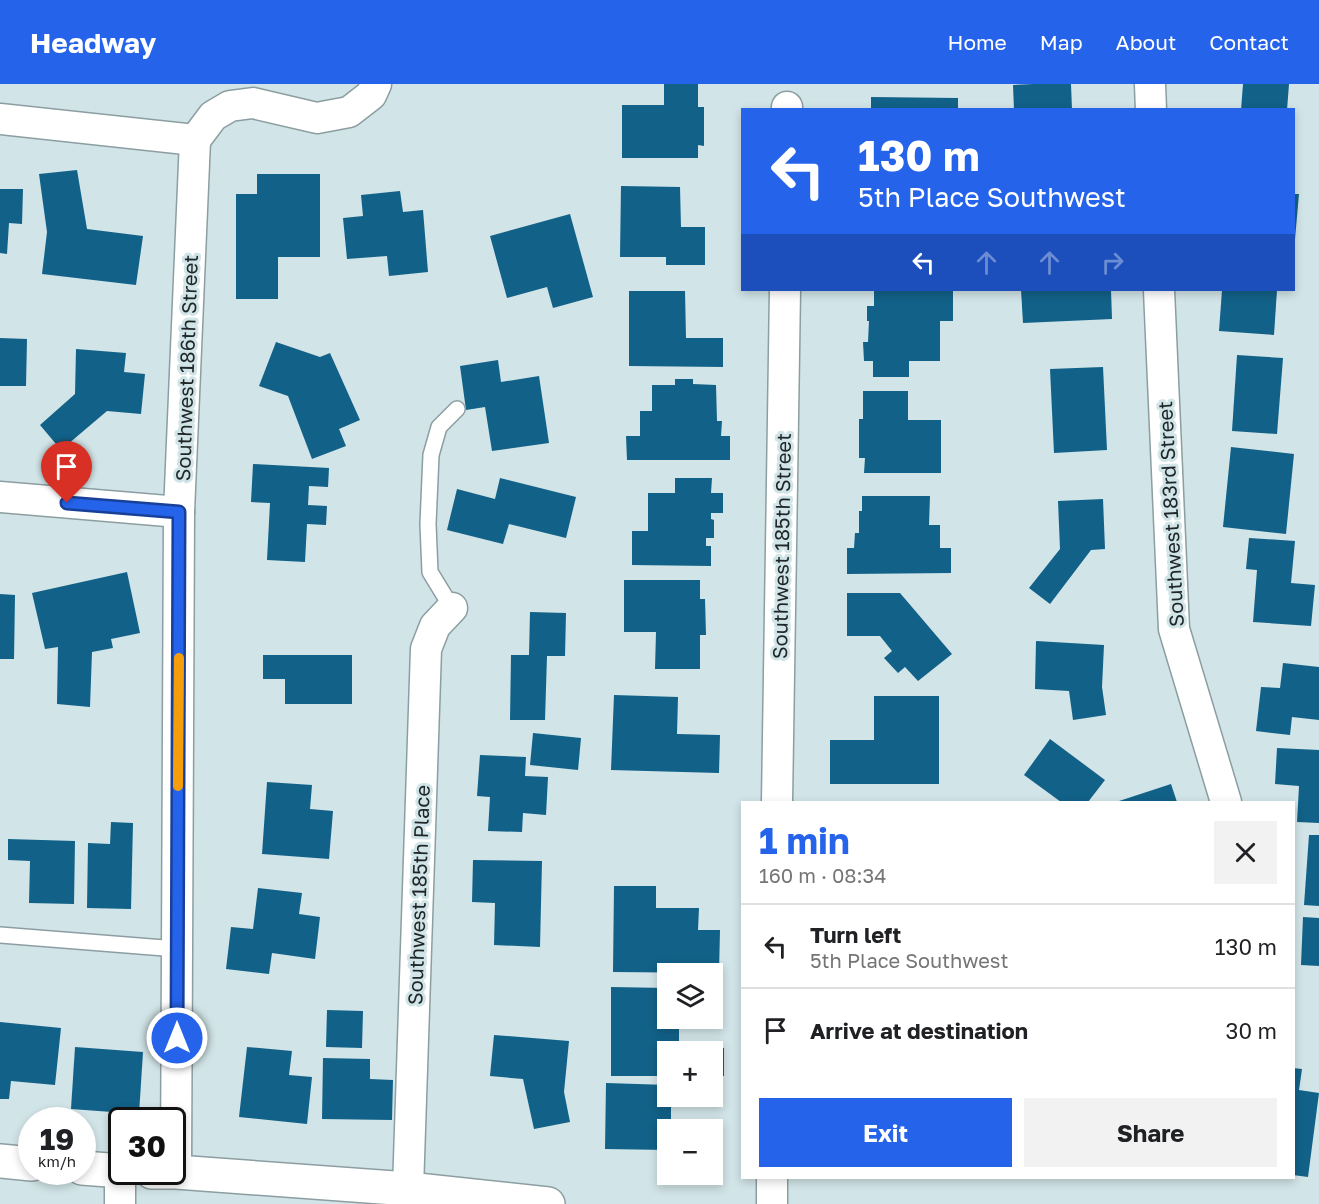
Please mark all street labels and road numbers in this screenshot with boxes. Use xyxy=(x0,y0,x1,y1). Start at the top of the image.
street label: Southwest 186th Street xyxy=(170,254,202,482)
street label: Southwest 183rd Street xyxy=(1152,401,1188,627)
street label: Southwest 185th Street xyxy=(767,433,795,659)
street label: Southwest 185th Place xyxy=(402,784,434,1006)

